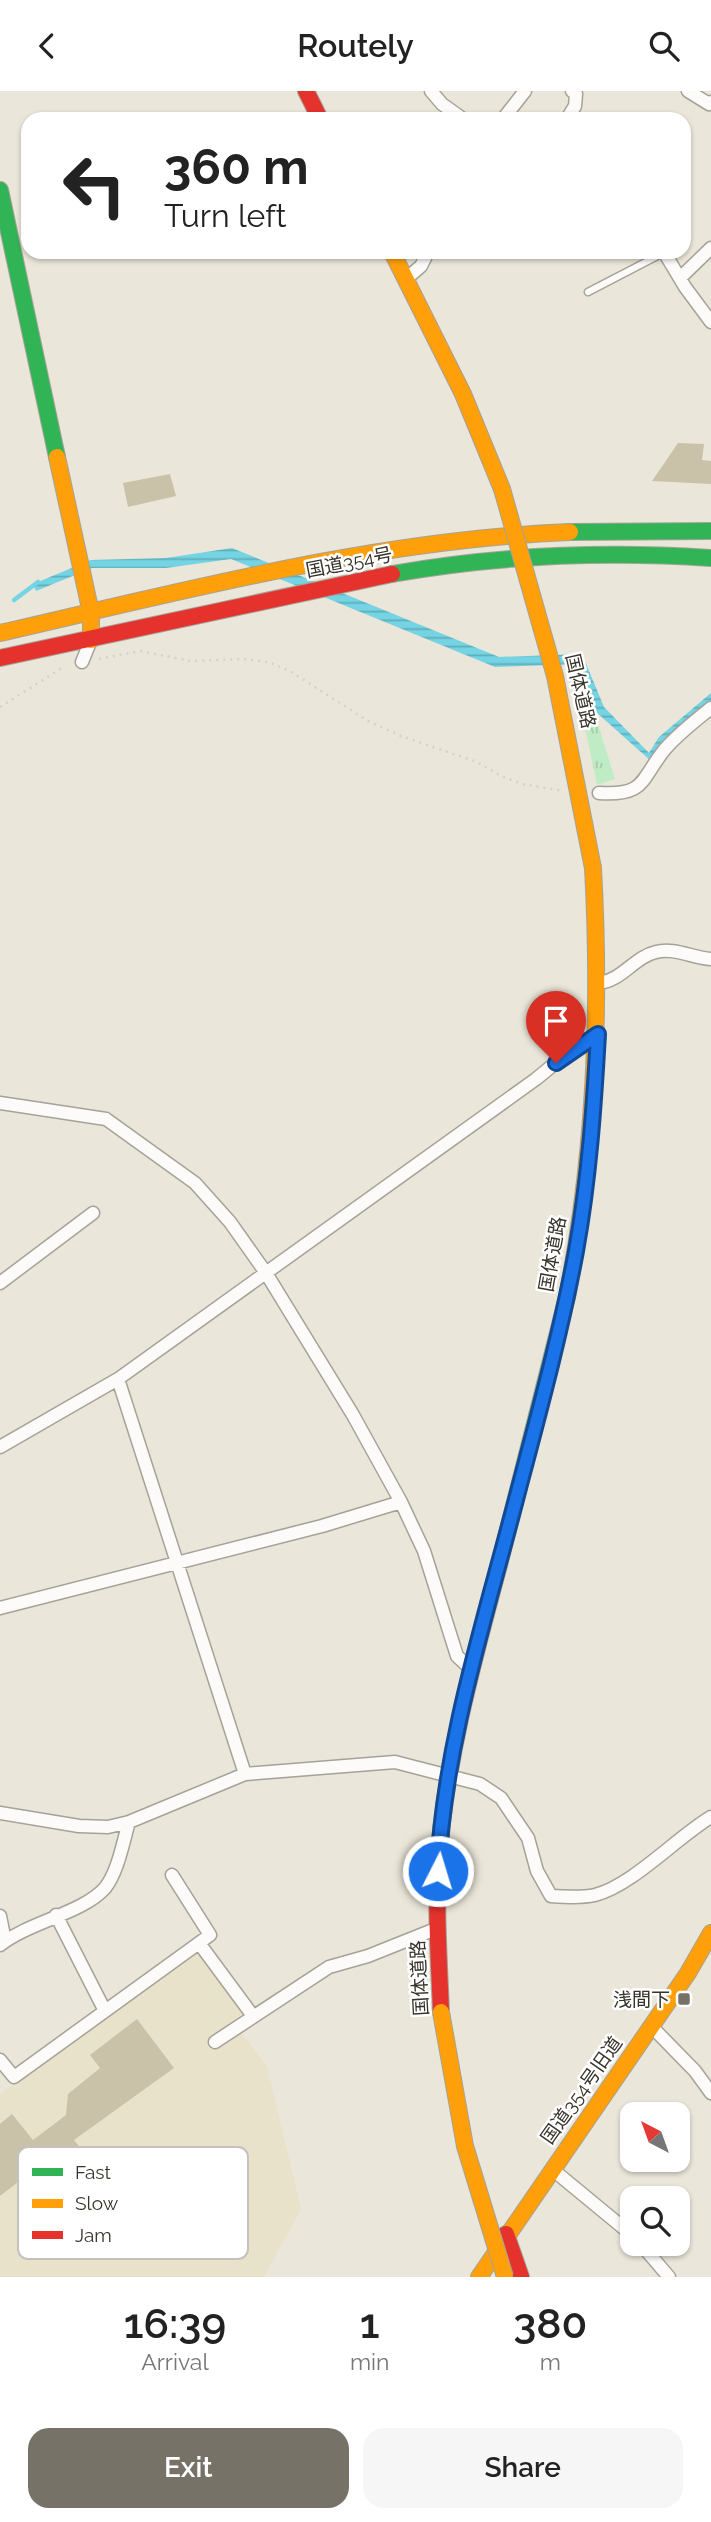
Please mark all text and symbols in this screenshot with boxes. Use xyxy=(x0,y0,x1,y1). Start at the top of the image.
icon: back xyxy=(28,27,66,65)
text: Routely xyxy=(297,27,414,64)
icon: search xyxy=(645,27,683,65)
text: 360 m xyxy=(164,138,309,195)
icon: left xyxy=(49,140,140,231)
text: Turn left xyxy=(164,197,286,234)
street label: 国道354号 xyxy=(304,543,394,581)
street label: 国体道路 xyxy=(562,651,600,731)
pin xyxy=(526,991,586,1063)
icon: arrive xyxy=(537,1002,575,1040)
street label: 国体道路 xyxy=(535,1215,569,1293)
position arrow xyxy=(401,1834,475,1908)
street label: 国体道路 xyxy=(406,1939,432,2017)
place label: 浅間下 xyxy=(613,1988,670,2010)
marker: 浅間下 xyxy=(676,1991,692,2007)
street label: 国道354号旧道 xyxy=(536,2032,626,2148)
north arrow xyxy=(620,2102,690,2172)
map controls xyxy=(620,2102,690,2256)
legend xyxy=(18,2147,248,2259)
text: Fast xyxy=(75,2161,111,2183)
button: search xyxy=(620,2186,690,2256)
text: Slow xyxy=(75,2192,119,2214)
text: Jam xyxy=(75,2224,112,2246)
text: 16:39 xyxy=(124,2299,226,2348)
text: 1 xyxy=(360,2299,380,2348)
text: 380 xyxy=(513,2299,587,2348)
text: Arrival xyxy=(141,2348,209,2375)
text: min xyxy=(350,2348,389,2375)
text: m xyxy=(540,2348,561,2375)
button: Exit xyxy=(28,2428,349,2508)
button: Share xyxy=(363,2428,683,2508)

